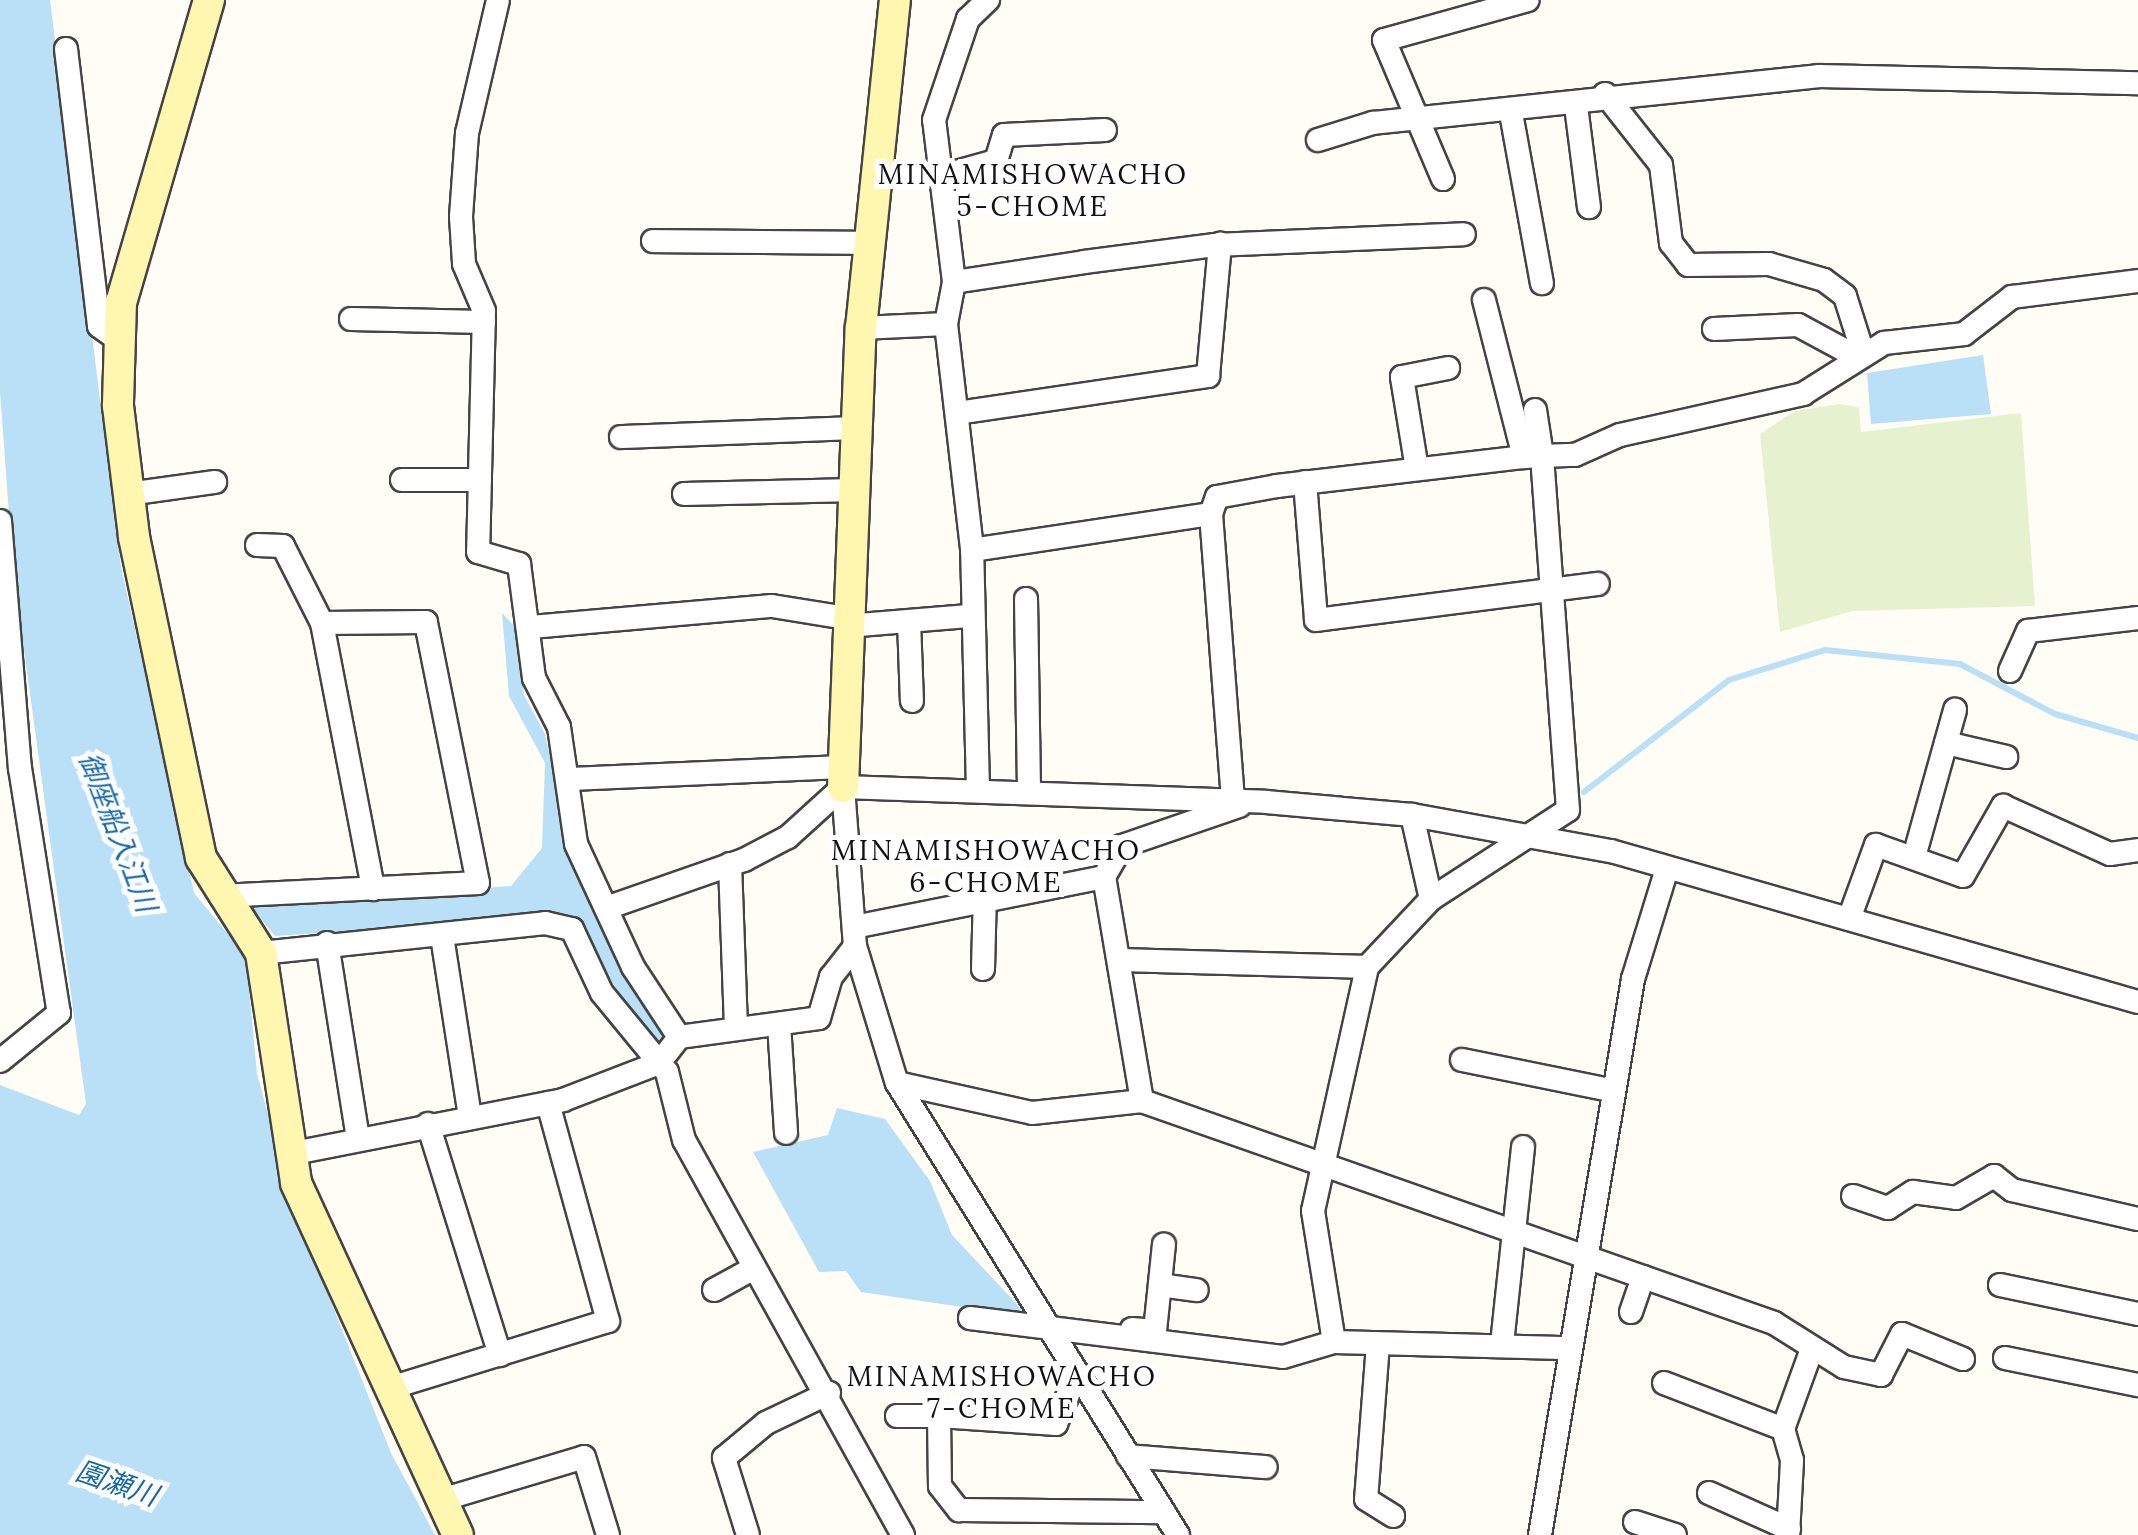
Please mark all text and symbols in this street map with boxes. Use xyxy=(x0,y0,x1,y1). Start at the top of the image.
district label: MINAMISHOWACHO 5-CHOME xyxy=(878,157,1188,223)
water label: 御座船入江川 xyxy=(72,748,164,916)
district label: MINAMISHOWACHO 6-CHOME xyxy=(831,833,1141,899)
district label: MINAMISHOWACHO 7-CHOME xyxy=(847,1359,1157,1425)
water label: 園瀬川 xyxy=(72,1453,162,1513)

